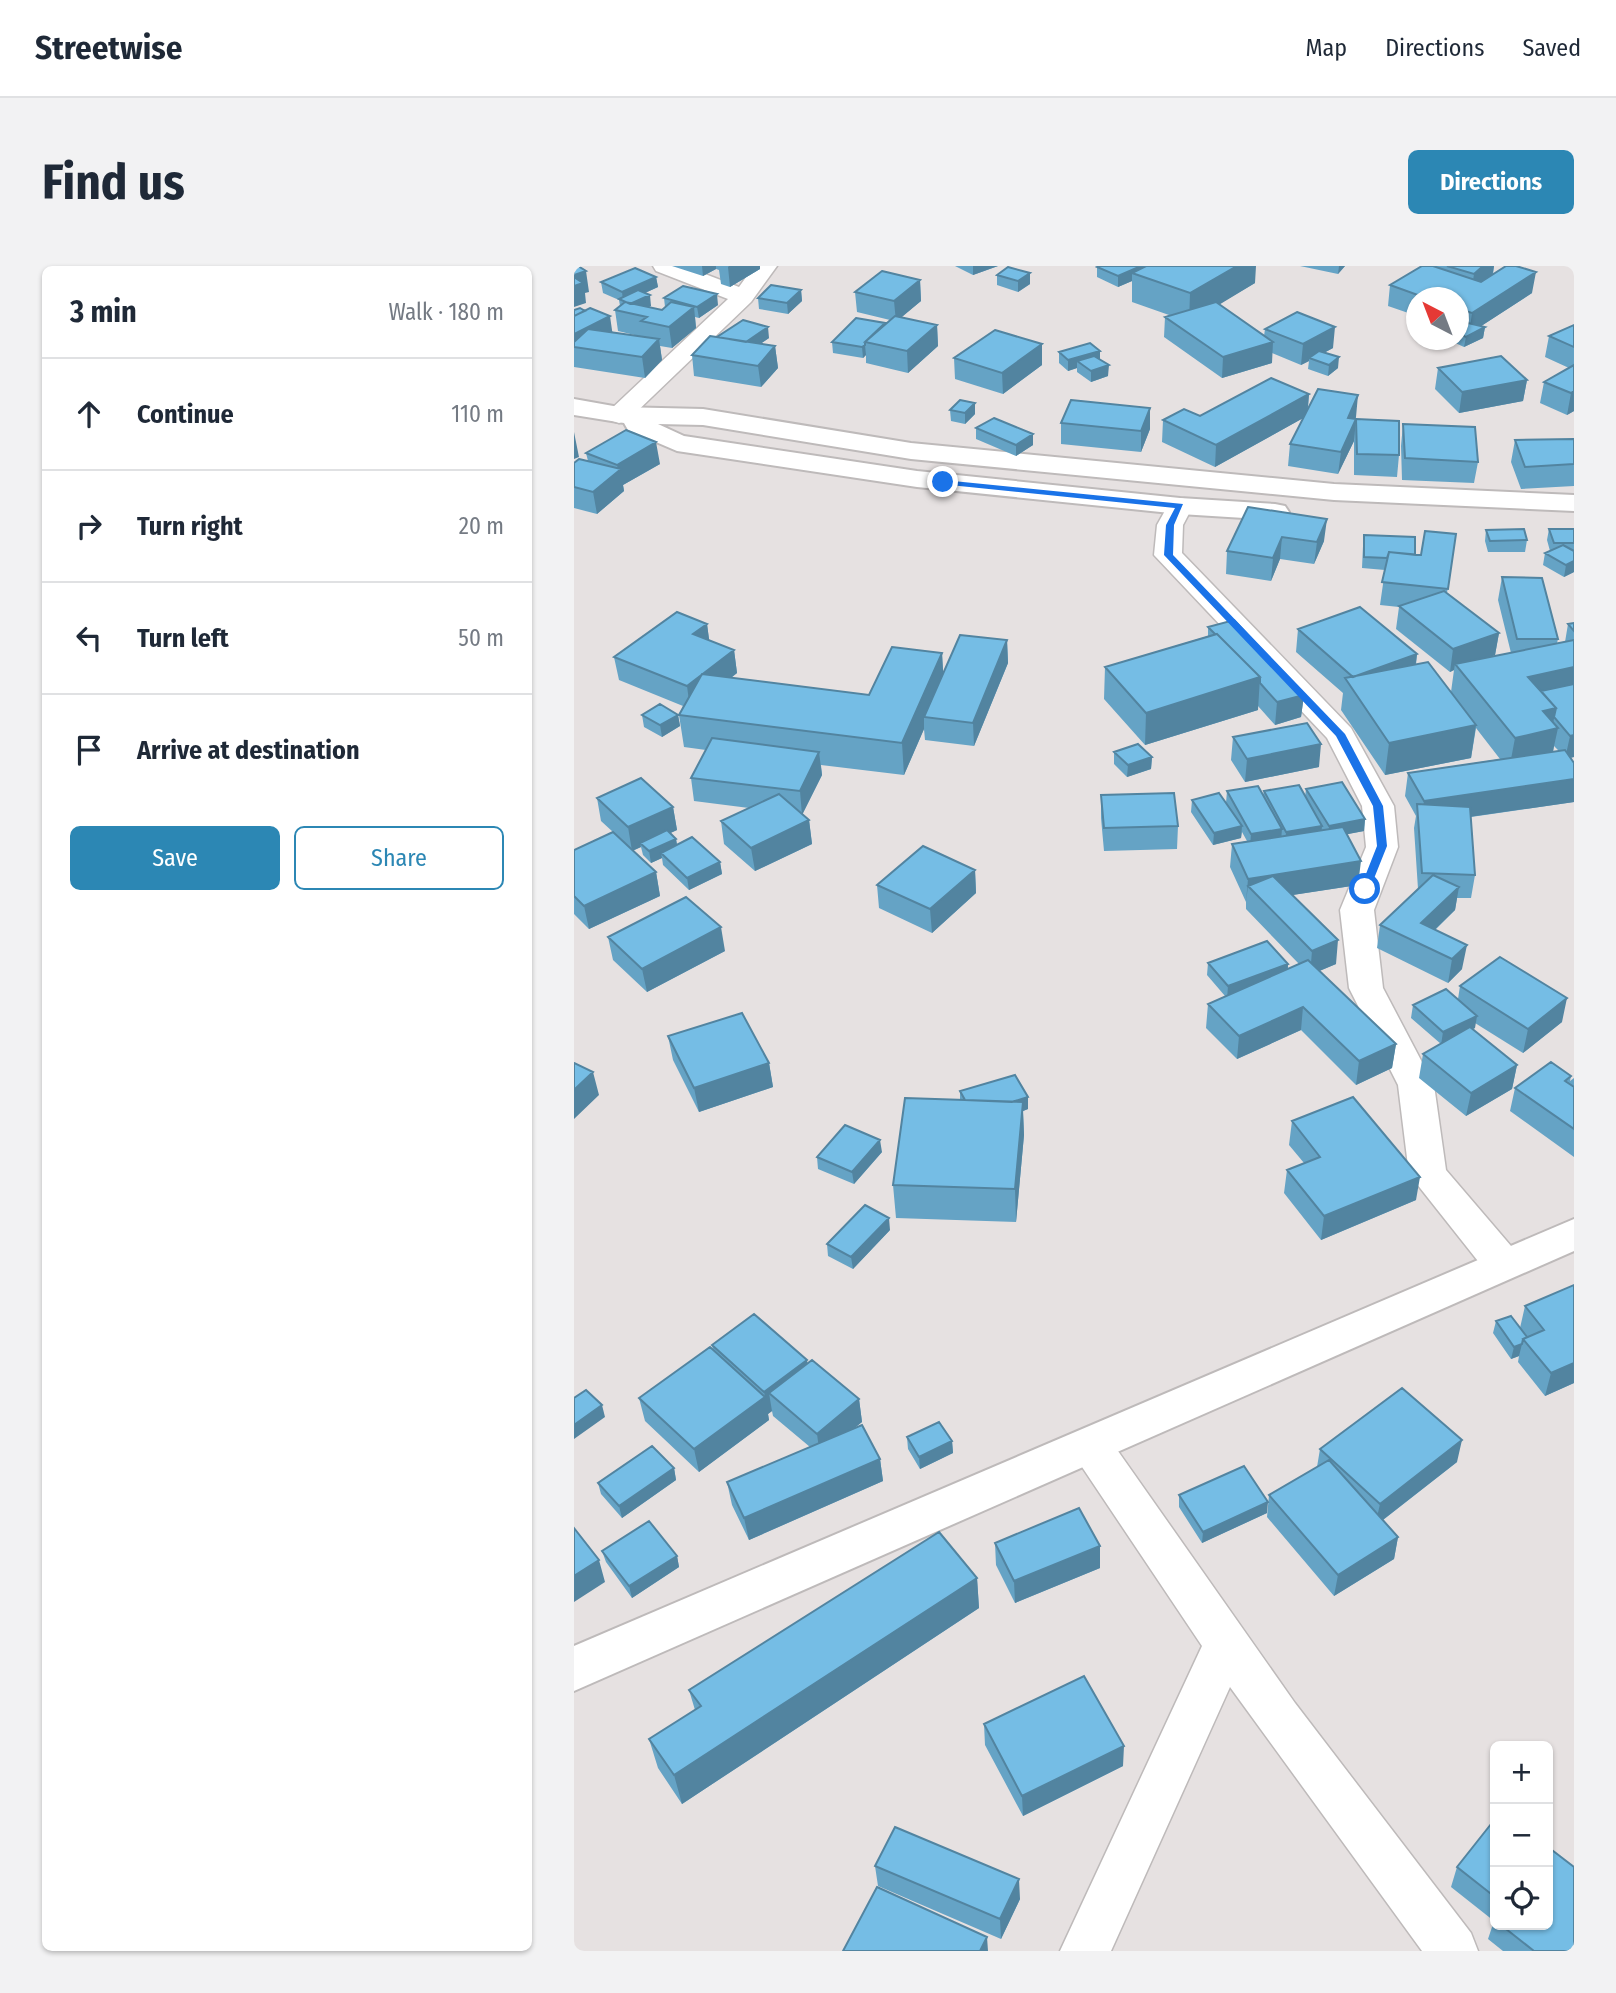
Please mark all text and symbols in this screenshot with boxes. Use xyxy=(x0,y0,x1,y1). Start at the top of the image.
text: Streetwise xyxy=(35,28,182,68)
text: Map xyxy=(1306,34,1347,62)
text: Directions xyxy=(1385,34,1484,62)
text: Saved xyxy=(1522,34,1581,62)
button: Directions xyxy=(1408,150,1574,214)
text: Find us xyxy=(42,153,185,212)
north arrow xyxy=(1406,287,1469,350)
text: 3 min xyxy=(70,294,137,330)
text: Walk · 180 m xyxy=(388,298,504,326)
icon: ahead xyxy=(70,395,108,433)
text: Continue xyxy=(137,399,234,430)
text: 110 m xyxy=(451,400,504,428)
route end xyxy=(927,466,958,497)
icon: right xyxy=(70,507,108,545)
text: Turn right xyxy=(137,511,243,542)
text: 20 m xyxy=(459,512,504,540)
icon: left xyxy=(70,619,108,657)
text: Turn left xyxy=(137,623,229,654)
text: 50 m xyxy=(458,624,504,652)
icon: arrive xyxy=(70,731,108,769)
text: Arrive at destination xyxy=(137,735,360,766)
button: Save xyxy=(70,826,280,890)
button: Share xyxy=(294,826,504,890)
route start xyxy=(1349,873,1380,904)
map controls xyxy=(1490,1741,1553,1930)
button: + xyxy=(1490,1741,1553,1804)
button: − xyxy=(1490,1804,1553,1867)
button: locate xyxy=(1490,1867,1553,1930)

